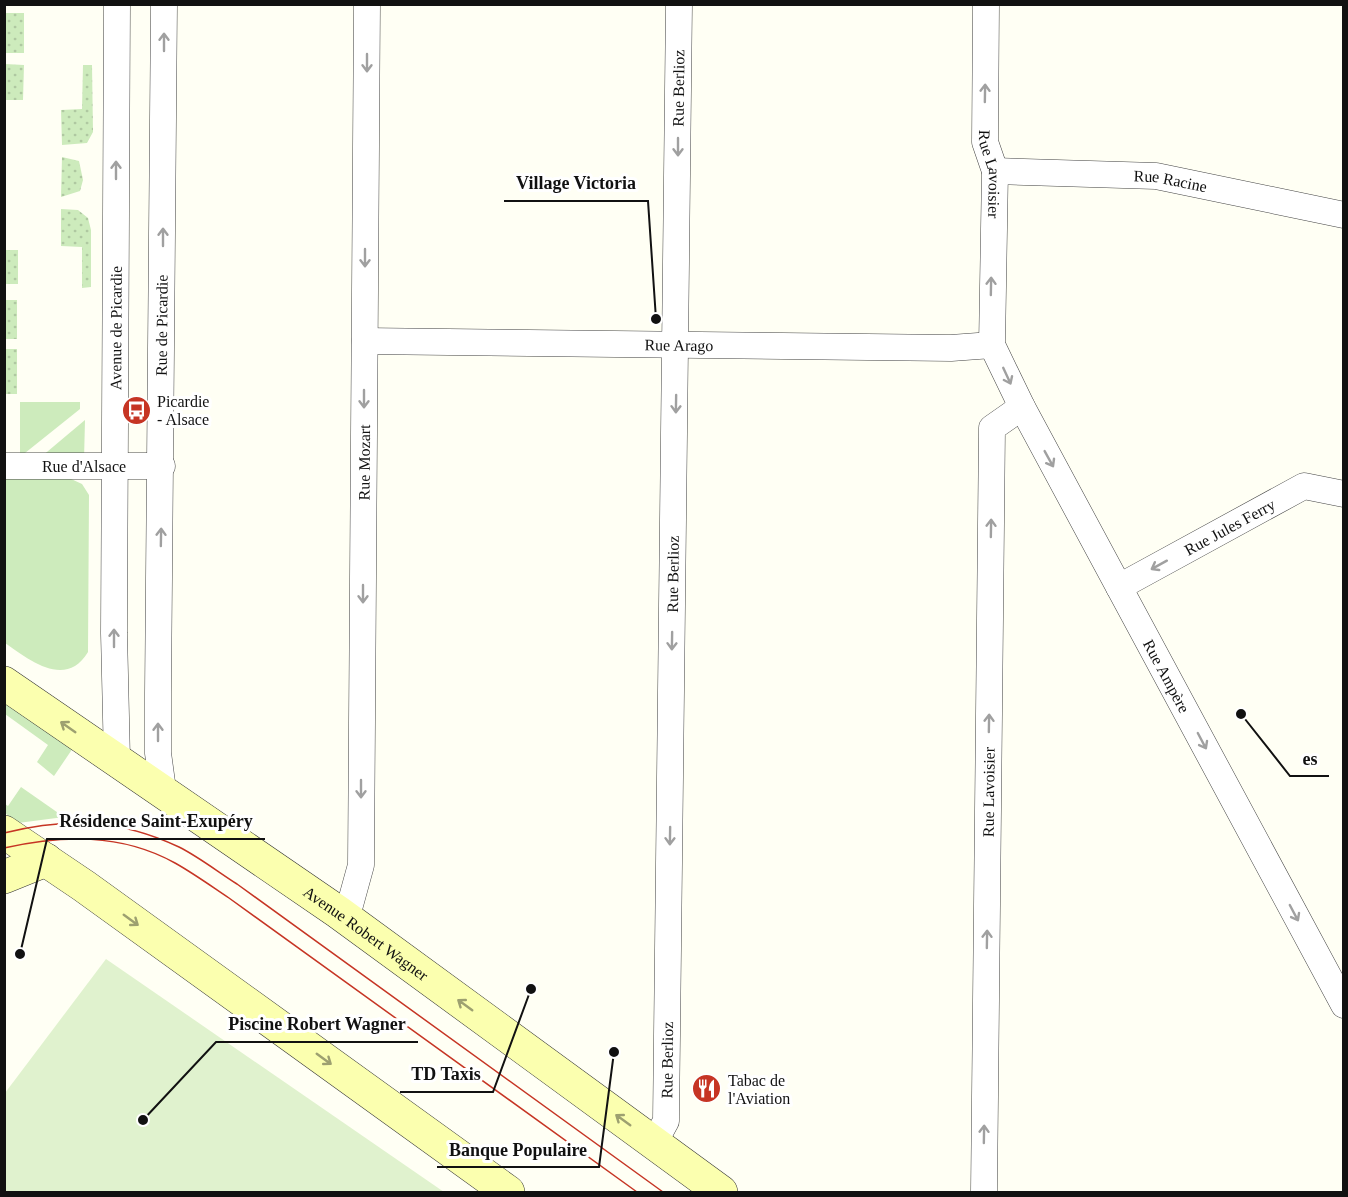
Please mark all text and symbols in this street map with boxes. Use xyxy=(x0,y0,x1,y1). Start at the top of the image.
one-way arrow xyxy=(158,32,170,52)
street label: Rue Berlioz xyxy=(670,50,687,127)
one-way arrow xyxy=(361,52,373,72)
one-way arrow xyxy=(979,83,991,103)
street label: Rue Lavoisier xyxy=(976,130,1003,219)
one-way arrow xyxy=(672,136,684,156)
one-way arrow xyxy=(110,160,122,180)
callout: Village Victoria xyxy=(504,165,648,201)
street label: Rue Racine xyxy=(1134,167,1209,195)
text: Village Victoria xyxy=(516,173,636,193)
one-way arrow xyxy=(157,227,169,247)
one-way arrow xyxy=(359,247,371,267)
street label: Avenue de Picardie xyxy=(107,266,125,390)
street label: Rue de Picardie xyxy=(153,275,171,376)
one-way arrow xyxy=(985,277,997,297)
street label: Rue Arago xyxy=(644,336,714,355)
one-way arrow xyxy=(1002,366,1013,385)
one-way arrow xyxy=(358,389,370,409)
place label: Picardie - Alsace xyxy=(157,393,209,428)
one-way arrow xyxy=(670,393,682,413)
bus stop icon: Picardie - Alsace xyxy=(120,394,152,426)
street label: Rue Mozart xyxy=(356,424,373,500)
one-way arrow xyxy=(1043,450,1055,467)
street label: Rue d'Alsace xyxy=(42,458,126,475)
street label: Rue Jules Ferry xyxy=(1182,496,1278,559)
one-way arrow xyxy=(985,519,997,539)
one-way arrow xyxy=(155,527,166,547)
street label: Rue Berlioz xyxy=(664,536,682,613)
one-way arrow xyxy=(1151,559,1168,571)
one-way arrow xyxy=(357,584,369,604)
one-way arrow xyxy=(109,628,120,648)
one-way arrow xyxy=(667,630,678,650)
street label: Rue Ampère xyxy=(1140,637,1193,716)
one-way arrow xyxy=(983,714,995,734)
one-way arrow xyxy=(61,721,77,733)
one-way arrow xyxy=(152,722,164,742)
one-way arrow xyxy=(1197,732,1208,750)
callout: es xyxy=(1290,740,1329,776)
street label: Rue Lavoisier xyxy=(980,746,998,837)
text: es xyxy=(1303,749,1318,769)
one-way arrow xyxy=(355,779,367,799)
callout: Résidence Saint-Exupéry xyxy=(47,803,265,839)
text: Résidence Saint-Exupéry xyxy=(59,811,253,831)
one-way arrow xyxy=(664,825,676,845)
street label: Avenue Robert Wagner xyxy=(300,883,432,984)
one-way arrow xyxy=(1288,904,1300,921)
one-way arrow xyxy=(123,914,139,926)
one-way arrow xyxy=(981,930,992,950)
one-way arrow xyxy=(458,999,474,1011)
callout: Piscine Robert Wagner xyxy=(216,1006,418,1042)
text: Piscine Robert Wagner xyxy=(228,1014,406,1034)
street label: Rue Berlioz xyxy=(658,1022,676,1099)
one-way arrow xyxy=(315,1052,331,1065)
callout: TD Taxis xyxy=(400,1056,493,1092)
text: TD Taxis xyxy=(411,1064,481,1084)
place label: Tabac de l'Aviation xyxy=(728,1072,790,1107)
restaurant icon: Tabac de l'Aviation xyxy=(691,1073,723,1105)
one-way arrow xyxy=(615,1114,631,1126)
one-way arrow xyxy=(979,1125,990,1145)
callout: Banque Populaire xyxy=(437,1131,599,1167)
text: Banque Populaire xyxy=(449,1140,587,1160)

